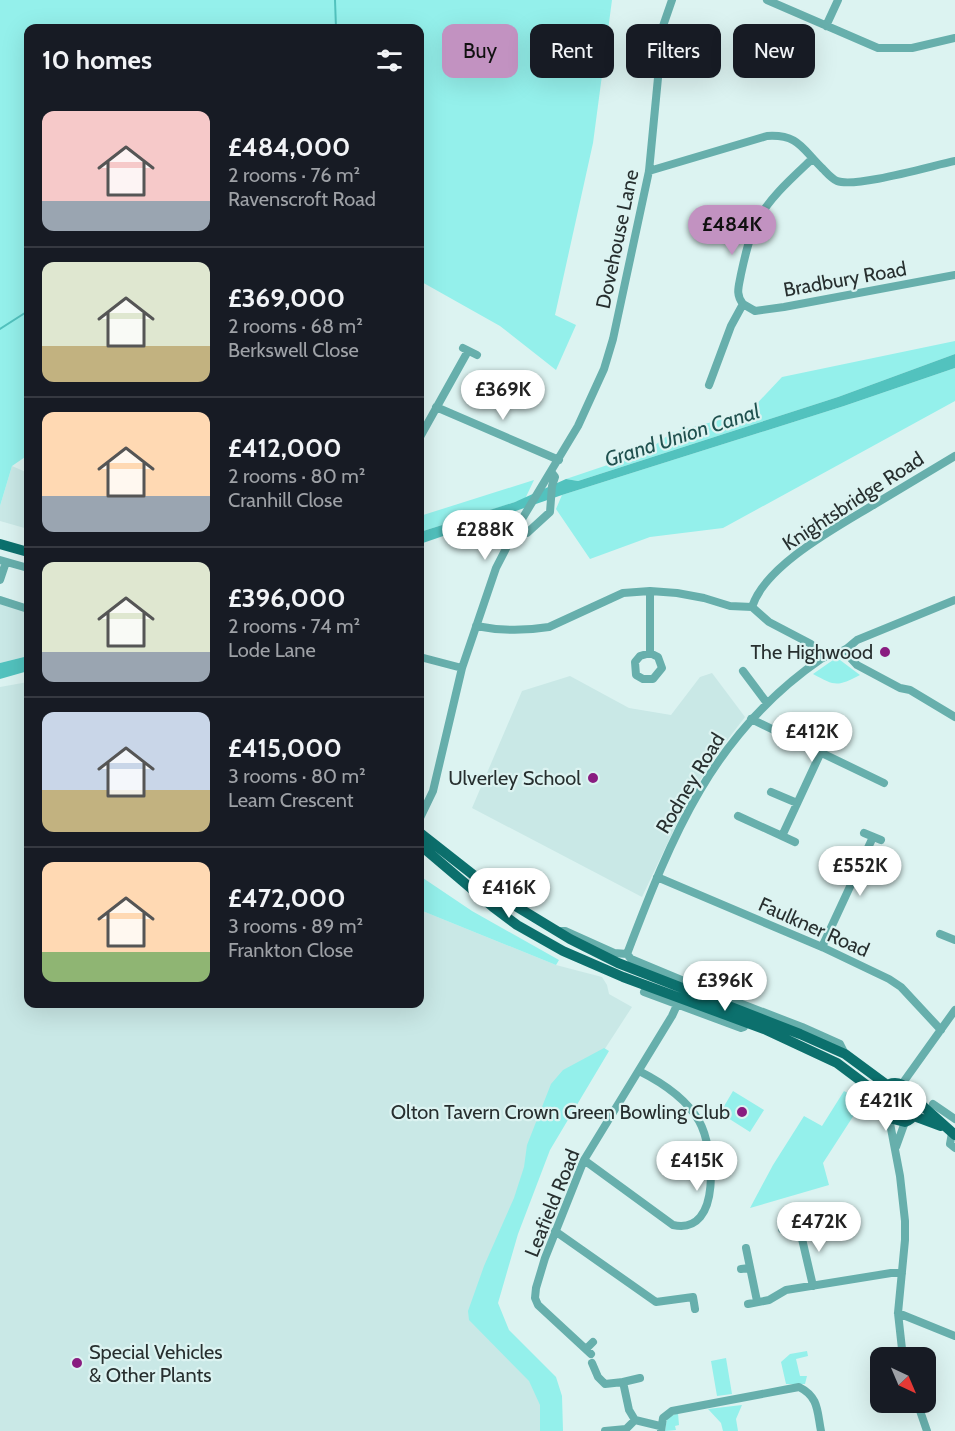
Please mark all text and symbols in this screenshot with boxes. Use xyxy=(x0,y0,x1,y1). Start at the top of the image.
chip: Buy xyxy=(442,24,518,78)
chip: Rent xyxy=(530,24,614,78)
chip: Filters xyxy=(626,24,721,78)
chip: New xyxy=(733,24,815,78)
text: 10 homes xyxy=(42,44,152,76)
icon: filters xyxy=(373,44,406,77)
text: £484,000 xyxy=(228,131,350,163)
icon: home xyxy=(90,135,162,207)
text: 2 rooms · 76 m² xyxy=(228,163,360,187)
street label: Dovehouse Lane xyxy=(591,167,643,311)
text: Ravenscroft Road xyxy=(228,187,376,211)
pin: £484K xyxy=(690,205,774,256)
text: £484K xyxy=(702,212,762,236)
street label: Bradbury Road xyxy=(782,256,908,302)
text: £369,000 xyxy=(228,282,345,314)
icon: home xyxy=(90,286,162,358)
text: 2 rooms · 68 m² xyxy=(228,314,363,338)
text: Berkswell Close xyxy=(228,338,359,362)
pin: £369K xyxy=(461,370,545,421)
text: £369K xyxy=(475,377,531,401)
water label: Grand Union Canal xyxy=(601,398,763,472)
text: £412,000 xyxy=(228,432,342,464)
icon: home xyxy=(90,436,162,508)
street label: Knightsbridge Road xyxy=(778,446,928,556)
text: 2 rooms · 80 m² xyxy=(228,464,365,488)
text: Cranhill Close xyxy=(228,488,343,512)
pin: £288K xyxy=(443,510,527,561)
text: £288K xyxy=(456,517,514,541)
text: £396,000 xyxy=(228,582,346,614)
icon: home xyxy=(90,586,162,658)
text: 2 rooms · 74 m² xyxy=(228,614,360,638)
text: Lode Lane xyxy=(228,638,316,662)
place label: The Highwood xyxy=(751,640,873,664)
marker: The Highwood xyxy=(878,645,892,659)
pin: £412K xyxy=(770,712,854,763)
text: £412K xyxy=(785,719,839,743)
street label: Rodney Road xyxy=(651,728,729,838)
text: £415,000 xyxy=(228,732,342,764)
icon: home xyxy=(90,736,162,808)
text: 3 rooms · 80 m² xyxy=(228,764,366,788)
place label: Ulverley School xyxy=(448,766,581,790)
marker: Ulverley School xyxy=(586,771,600,785)
text: Leam Crescent xyxy=(228,788,353,812)
pin: £552K xyxy=(818,846,902,897)
text: £552K xyxy=(833,853,888,877)
pin: £416K xyxy=(467,868,551,919)
text: £416K xyxy=(482,875,536,899)
text: £472,000 xyxy=(228,882,346,914)
icon: home xyxy=(90,886,162,958)
street label: Faulkner Road xyxy=(755,892,873,962)
text: 3 rooms · 89 m² xyxy=(228,914,363,938)
text: Frankton Close xyxy=(228,938,353,962)
pin: £396K xyxy=(683,961,767,1012)
text: £396K xyxy=(697,968,753,992)
pin: £421K xyxy=(844,1081,928,1132)
text: £421K xyxy=(859,1088,913,1112)
place label: Olton Tavern Crown Green Bowling Club xyxy=(391,1100,730,1124)
marker: Olton Tavern Crown Green Bowling Club xyxy=(735,1105,749,1119)
pin: £415K xyxy=(655,1141,739,1192)
street label: Leafield Road xyxy=(519,1146,585,1260)
text: £415K xyxy=(670,1148,724,1172)
pin: £472K xyxy=(777,1202,861,1253)
text: £472K xyxy=(791,1209,847,1233)
place label: Special Vehicles & Other Plants xyxy=(89,1340,223,1387)
north arrow xyxy=(870,1347,936,1413)
map controls xyxy=(870,1347,936,1413)
marker: Special Vehicles & Other Plants xyxy=(70,1356,84,1370)

